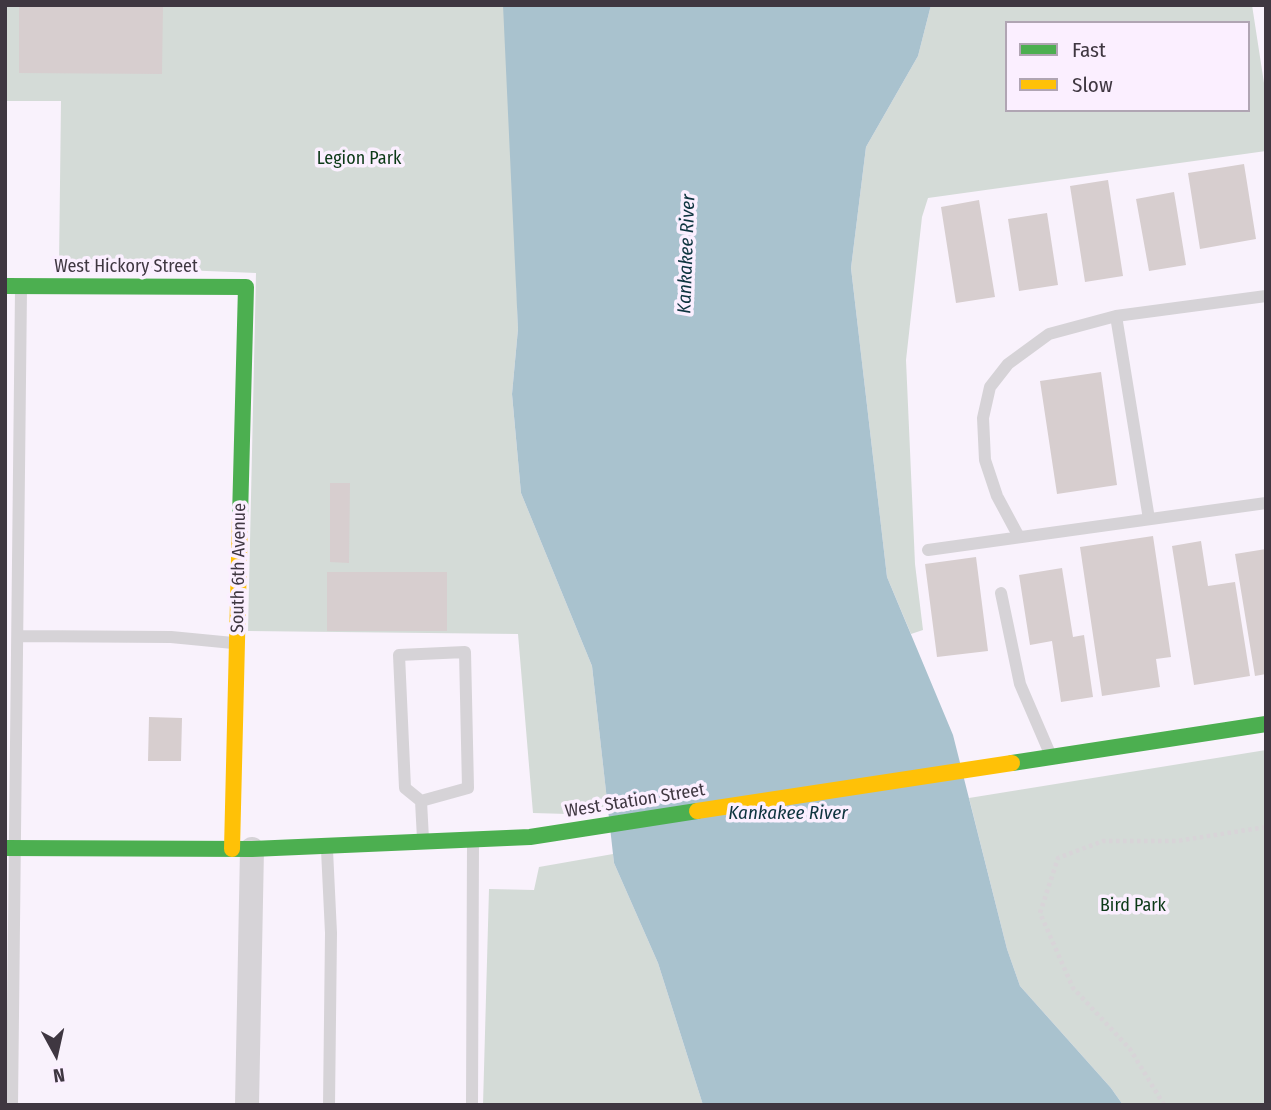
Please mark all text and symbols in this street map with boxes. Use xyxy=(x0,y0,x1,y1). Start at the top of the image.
legend xyxy=(1005,21,1250,112)
text: Fast xyxy=(1072,37,1106,63)
text: Slow xyxy=(1072,72,1113,98)
park label: Legion Park xyxy=(317,148,401,170)
water label: Kankakee River xyxy=(674,194,700,314)
street label: West Hickory Street xyxy=(54,256,198,278)
street label: South 6th Avenue xyxy=(227,503,251,633)
street label: West Station Street xyxy=(563,779,707,823)
water label: Kankakee River xyxy=(728,803,848,825)
park label: Bird Park xyxy=(1100,895,1166,917)
north arrow xyxy=(21,1019,91,1089)
text: N xyxy=(52,1063,66,1087)

